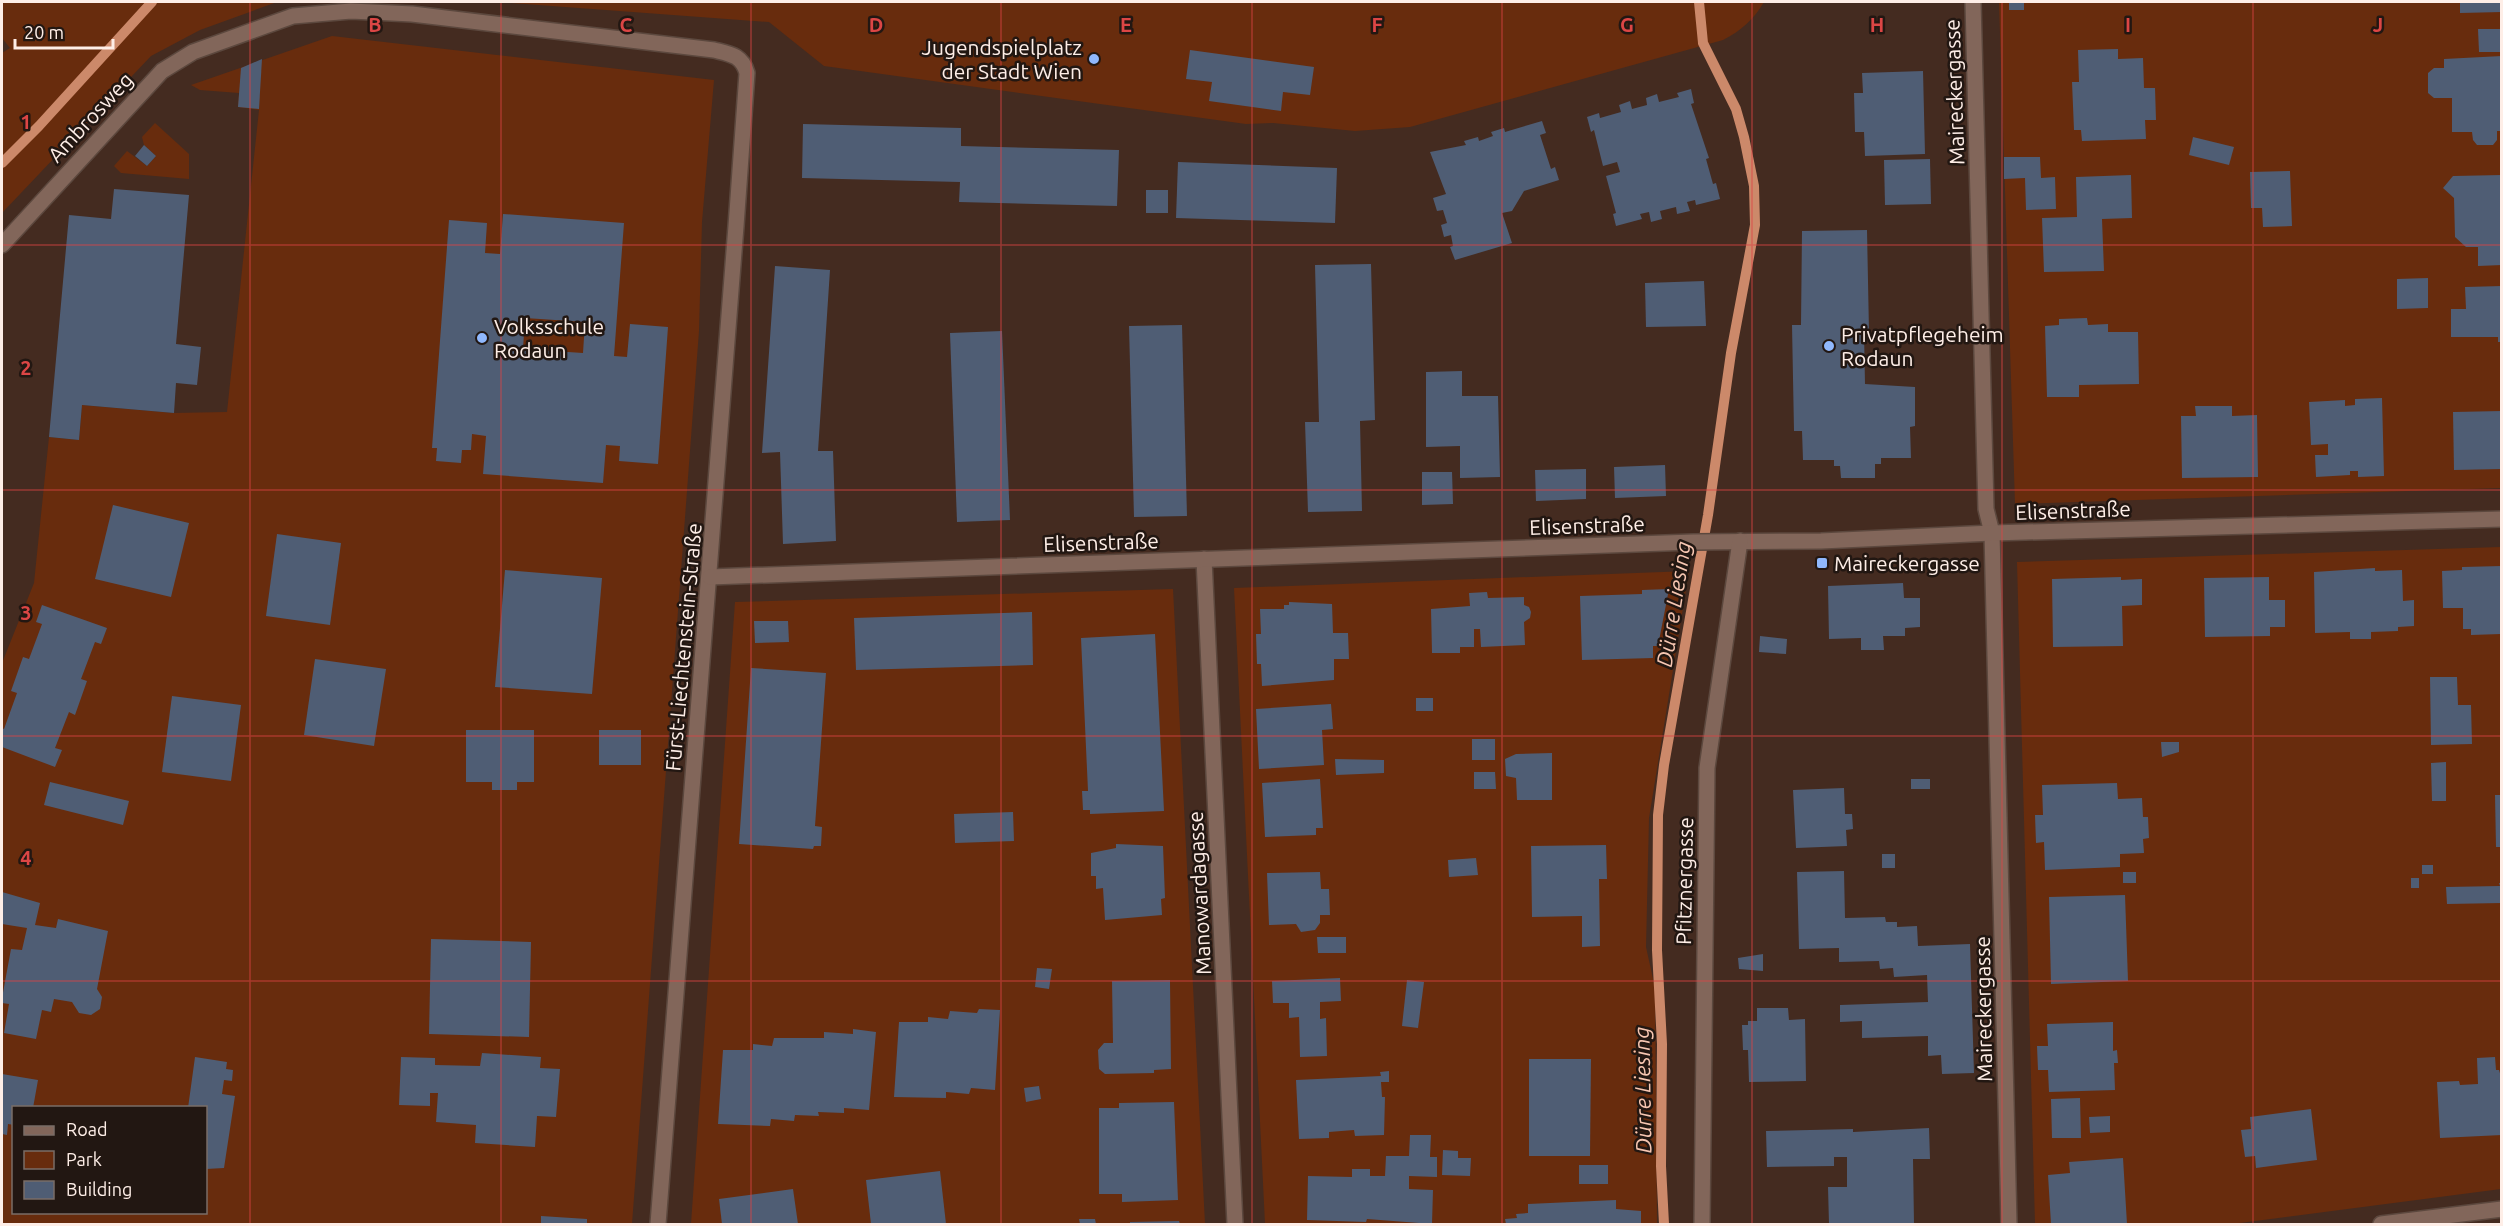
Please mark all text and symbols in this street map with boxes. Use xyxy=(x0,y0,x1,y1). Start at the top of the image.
scale bar xyxy=(15,12,112,50)
text: B xyxy=(368,13,382,36)
text: C xyxy=(620,13,633,36)
text: D xyxy=(869,13,883,36)
text: E xyxy=(1120,13,1132,36)
text: F xyxy=(1371,13,1383,36)
text: G xyxy=(1620,13,1634,36)
text: H xyxy=(1870,13,1884,36)
text: I xyxy=(2125,13,2131,36)
text: J xyxy=(2373,13,2383,36)
street label: Maireckergasse xyxy=(1939,19,1969,165)
text: 20 m xyxy=(24,22,64,42)
place label: Jugendspielplatz der Stadt Wien xyxy=(922,35,1082,83)
marker: Jugendspielplatz der Stadt Wien xyxy=(1087,52,1101,66)
street label: Ambrosweg xyxy=(43,67,137,167)
text: 1 xyxy=(20,110,32,133)
place label: Volksschule Rodaun xyxy=(494,314,604,362)
place label: Privatpflegeheim Rodaun xyxy=(1841,322,2004,370)
marker: Volksschule Rodaun xyxy=(475,331,489,345)
marker: Privatpflegeheim Rodaun xyxy=(1822,339,1836,353)
text: 2 xyxy=(20,356,32,379)
street label: Elisenstraße xyxy=(2015,496,2131,524)
street label: Elisenstraße xyxy=(1529,511,1645,539)
street label: Fürst-Liechtenstein-Straße xyxy=(660,522,706,772)
street label: Elisenstraße xyxy=(1043,528,1159,556)
water label: Dürre Liesing xyxy=(1651,539,1695,669)
place label: Maireckergasse xyxy=(1834,551,1980,575)
marker: Maireckergasse xyxy=(1815,556,1829,570)
text: 3 xyxy=(20,601,32,624)
street label: Manowardagasse xyxy=(1183,810,1215,976)
street label: Pfitznergasse xyxy=(1671,817,1697,945)
text: 4 xyxy=(20,846,32,869)
street label: Maireckergasse xyxy=(1970,936,1996,1082)
water label: Dürre Liesing xyxy=(1628,1026,1656,1154)
legend xyxy=(12,1106,207,1214)
text: Road xyxy=(66,1119,108,1139)
text: Park xyxy=(66,1149,102,1169)
text: Building xyxy=(66,1179,132,1199)

